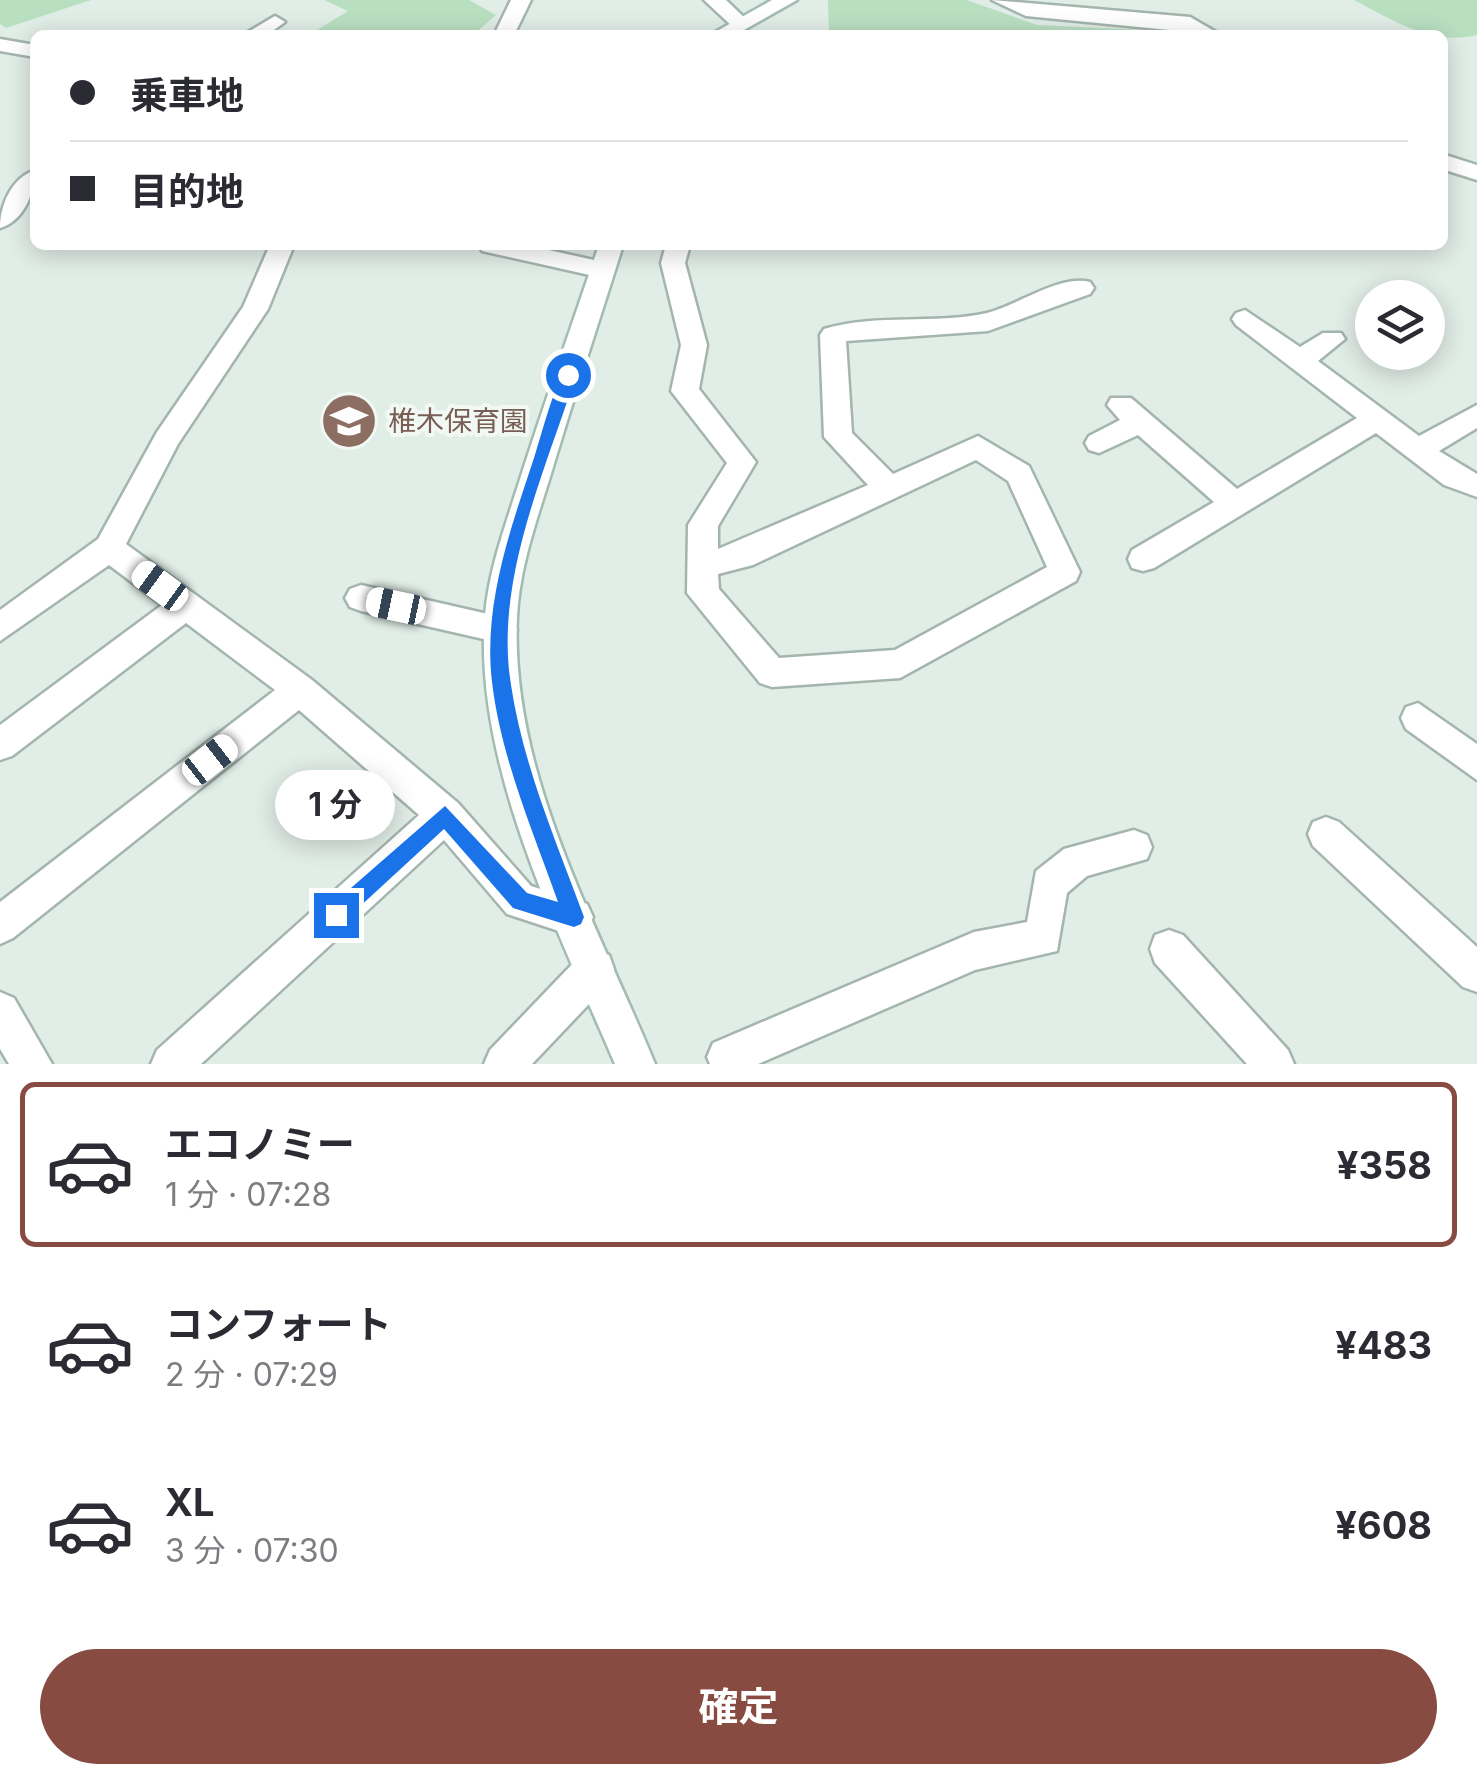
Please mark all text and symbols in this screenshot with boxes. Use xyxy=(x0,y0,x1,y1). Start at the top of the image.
text: 乗車地 xyxy=(130,72,244,118)
text: 目的地 xyxy=(130,168,244,214)
map controls xyxy=(1355,280,1445,370)
button: layers xyxy=(1355,280,1445,370)
route start xyxy=(546,353,591,398)
school or university icon: 椎木保育園 xyxy=(319,391,379,451)
place label: 椎木保育園 xyxy=(388,404,528,438)
car xyxy=(127,556,193,616)
car xyxy=(364,585,428,627)
car xyxy=(177,730,243,790)
callout: 1 分 xyxy=(276,770,396,840)
text: 1 分 xyxy=(308,785,362,824)
route end xyxy=(314,893,359,938)
icon: car xyxy=(45,1120,135,1210)
text: エコノミー xyxy=(165,1121,355,1167)
text: ¥358 xyxy=(1337,1142,1432,1188)
text: 1 分 · 07:28 xyxy=(165,1175,331,1214)
icon: car xyxy=(45,1300,135,1390)
text: コンフォート xyxy=(165,1301,392,1347)
text: ¥483 xyxy=(1335,1322,1432,1368)
text: 2 分 · 07:29 xyxy=(165,1355,338,1394)
text: XL xyxy=(165,1479,215,1525)
icon: car xyxy=(45,1480,135,1570)
text: ¥608 xyxy=(1335,1502,1432,1548)
text: 3 分 · 07:30 xyxy=(165,1531,339,1570)
button: 確定 xyxy=(40,1649,1437,1764)

